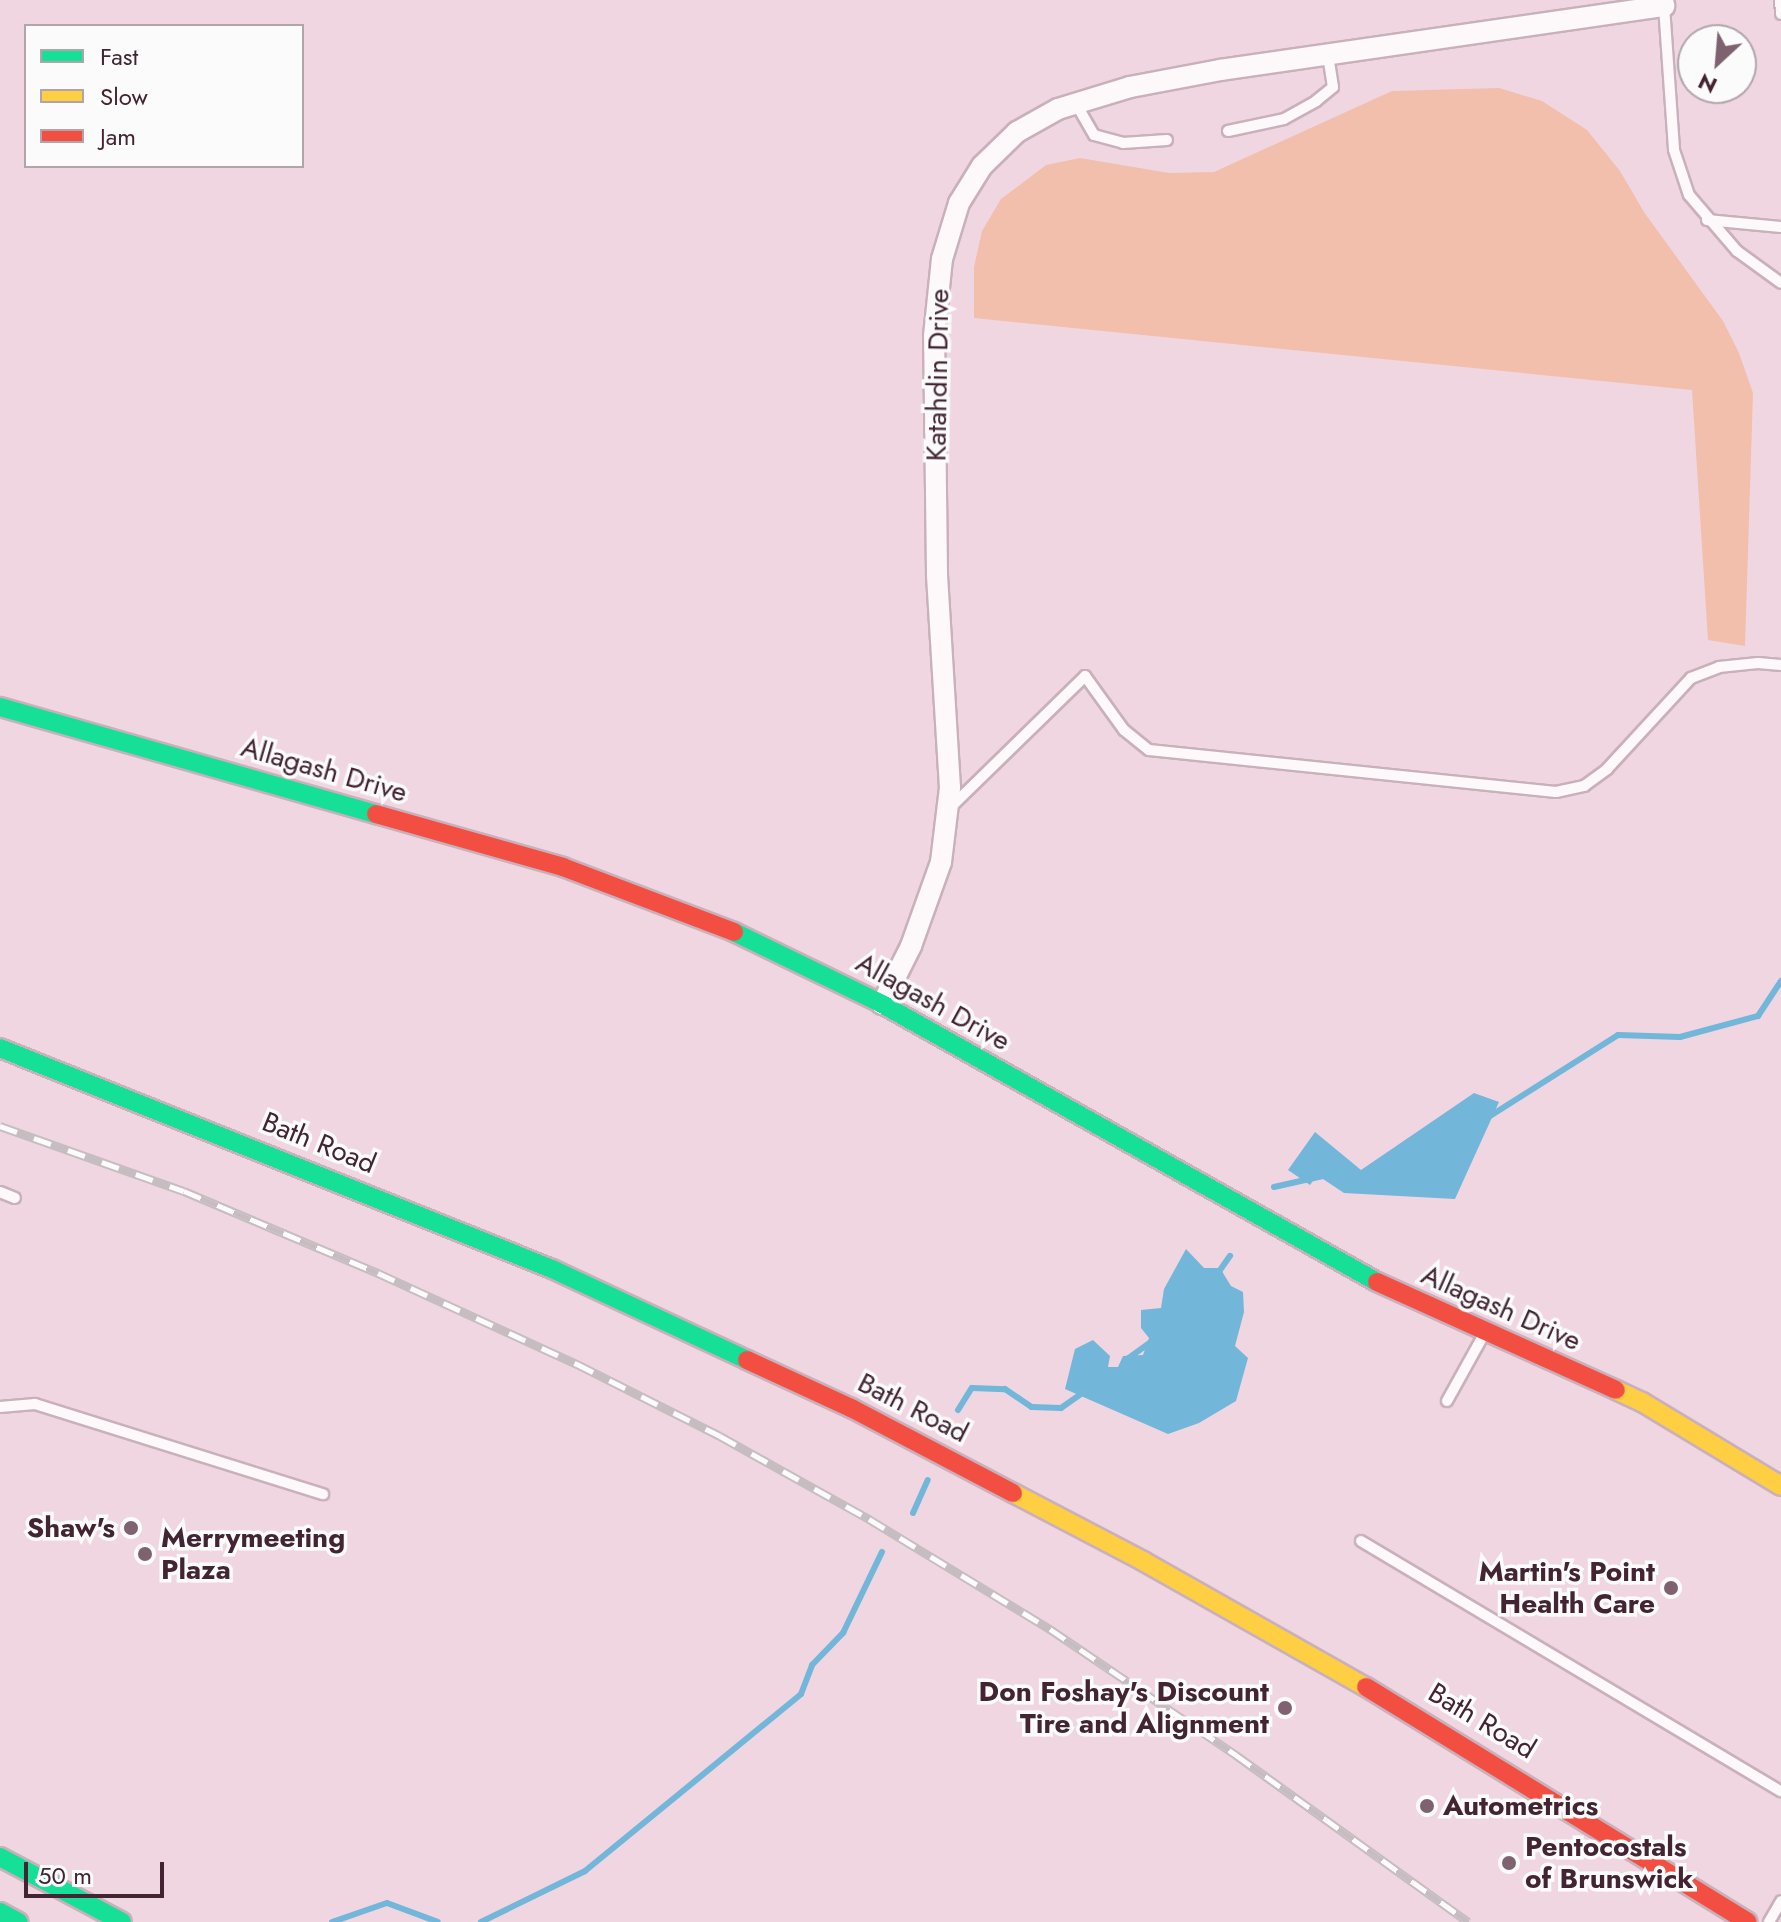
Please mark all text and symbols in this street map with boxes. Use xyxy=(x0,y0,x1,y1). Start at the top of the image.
legend xyxy=(24,24,304,168)
north arrow xyxy=(1677,24,1757,104)
text: Fast xyxy=(100,39,138,74)
text: N xyxy=(1692,66,1722,102)
text: Slow xyxy=(100,79,148,114)
text: Jam xyxy=(100,119,136,154)
street label: Katahdin Drive xyxy=(920,288,956,462)
street label: Allagash Drive xyxy=(237,730,411,810)
street label: Allagash Drive xyxy=(850,946,1016,1058)
street label: Bath Road xyxy=(257,1105,381,1181)
street label: Allagash Drive xyxy=(1416,1258,1586,1358)
street label: Bath Road xyxy=(852,1366,974,1450)
place label: Shaw's xyxy=(27,1511,115,1545)
marker: Shaw's xyxy=(122,1519,140,1537)
place label: Merrymeeting Plaza xyxy=(161,1521,345,1587)
marker: Merrymeeting Plaza xyxy=(136,1545,154,1563)
place label: Martin's Point Health Care xyxy=(1479,1555,1655,1621)
marker: Martin's Point Health Care xyxy=(1662,1579,1680,1597)
place label: Don Foshay's Discount Tire and Alignment xyxy=(979,1675,1269,1741)
street label: Bath Road xyxy=(1422,1676,1542,1766)
marker: Don Foshay's Discount Tire and Alignment xyxy=(1276,1699,1294,1717)
place label: Autometrics xyxy=(1443,1789,1598,1823)
marker: Autometrics xyxy=(1418,1797,1436,1815)
place label: Pentocostals of Brunswick xyxy=(1525,1830,1694,1896)
scale bar xyxy=(28,1846,168,1896)
marker: Pentocostals of Brunswick xyxy=(1500,1854,1518,1872)
text: 50 m xyxy=(38,1858,92,1893)

